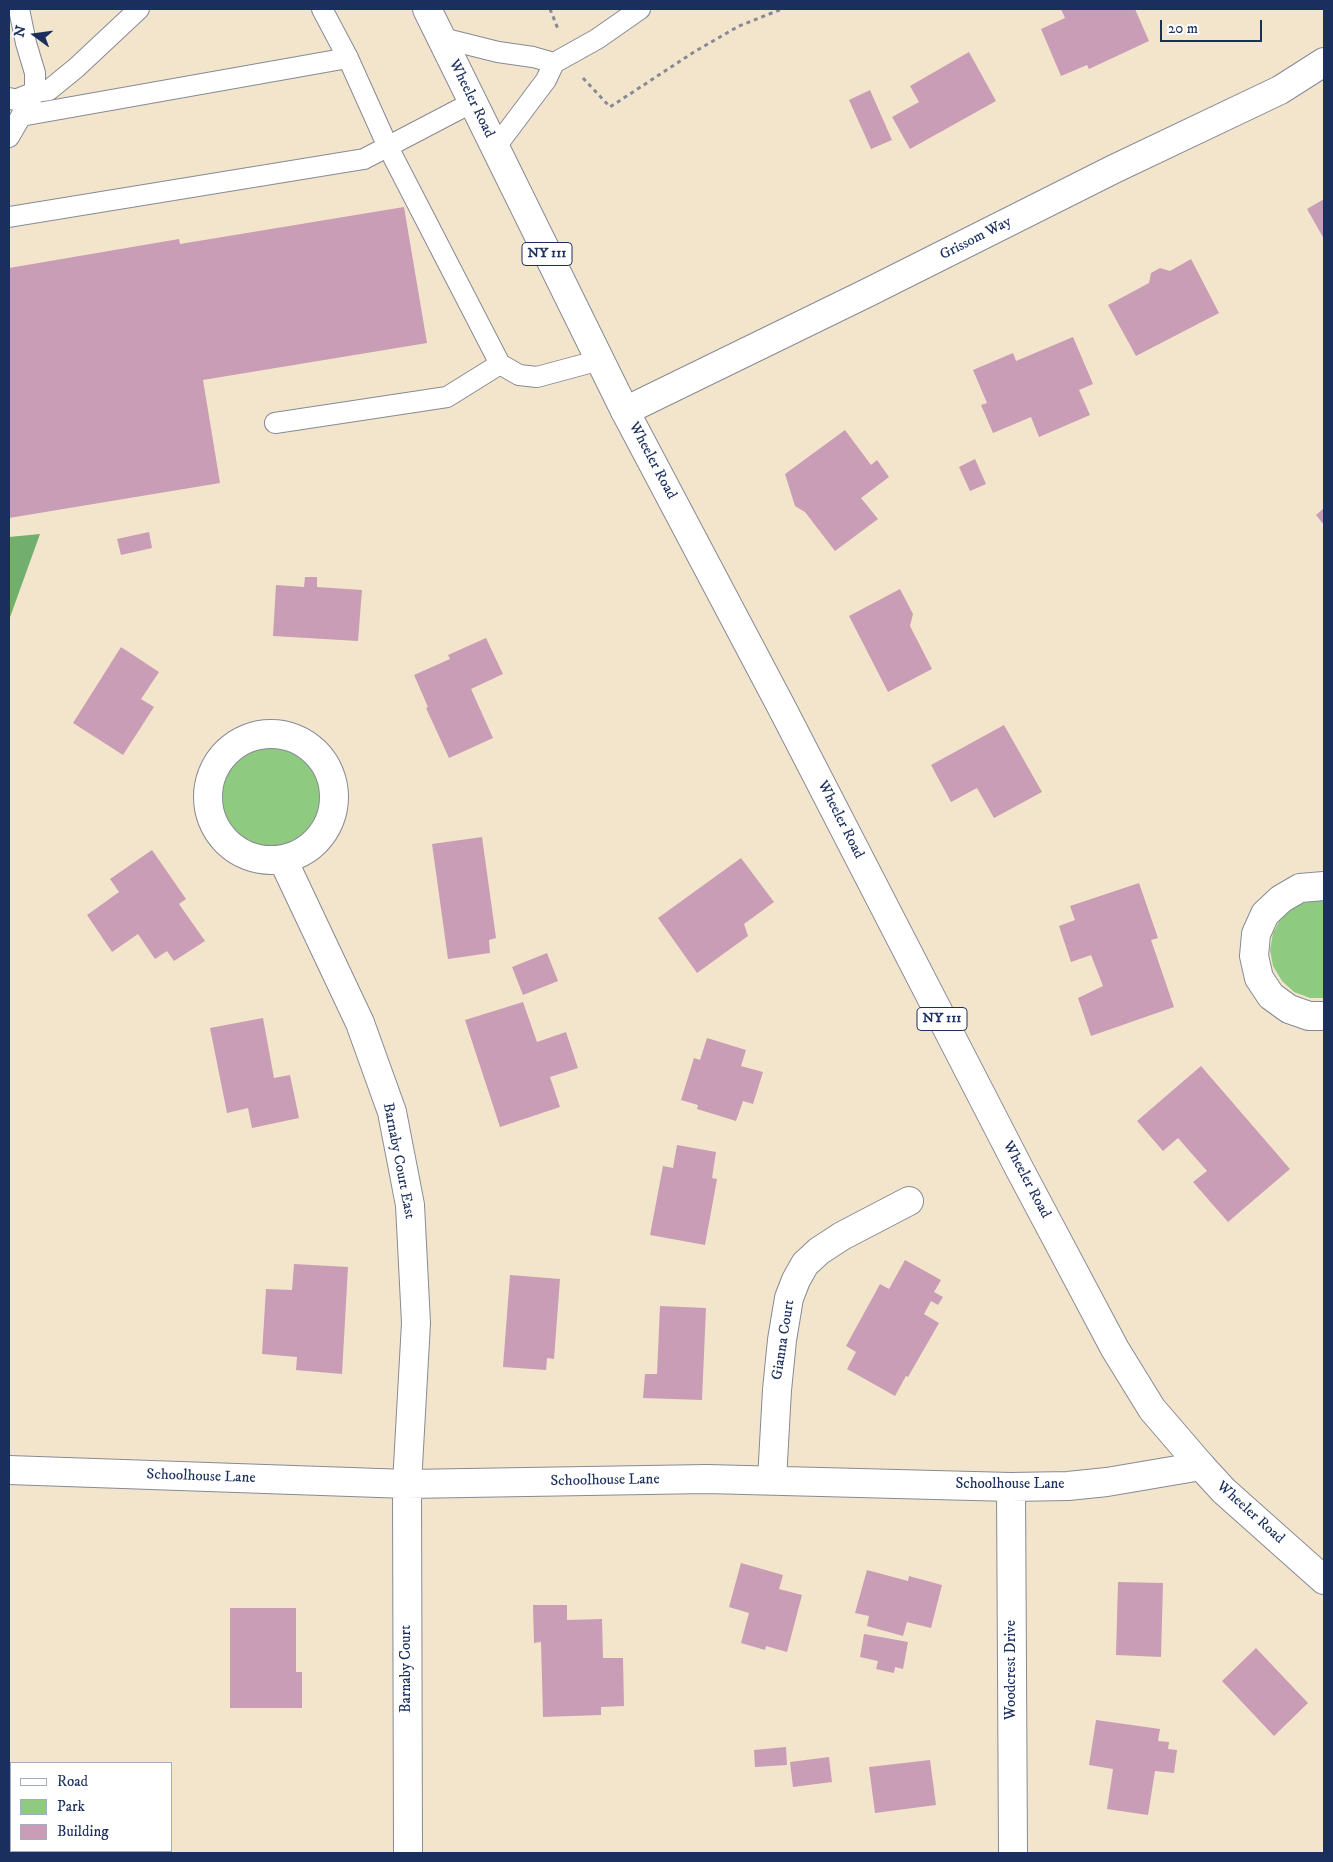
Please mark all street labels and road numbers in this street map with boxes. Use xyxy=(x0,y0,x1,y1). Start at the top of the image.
street label: Wheeler Road xyxy=(444,57,498,141)
street label: Grissom Way xyxy=(937,213,1015,265)
road number: NY 111 xyxy=(522,242,572,266)
street label: Wheeler Road xyxy=(624,419,680,503)
street label: Wheeler Road xyxy=(813,778,867,862)
road number: NY 111 xyxy=(917,1008,967,1030)
street label: Barnaby Court East xyxy=(378,1101,418,1221)
street label: Wheeler Road xyxy=(998,1138,1054,1222)
street label: Gianna Court xyxy=(769,1299,799,1381)
street label: Schoolhouse Lane xyxy=(146,1466,256,1488)
street label: Schoolhouse Lane xyxy=(550,1471,660,1491)
street label: Schoolhouse Lane xyxy=(955,1476,1065,1494)
street label: Wheeler Road xyxy=(1212,1478,1288,1548)
street label: Woodcrest Drive xyxy=(1003,1620,1021,1720)
street label: Barnaby Court xyxy=(398,1625,416,1713)

